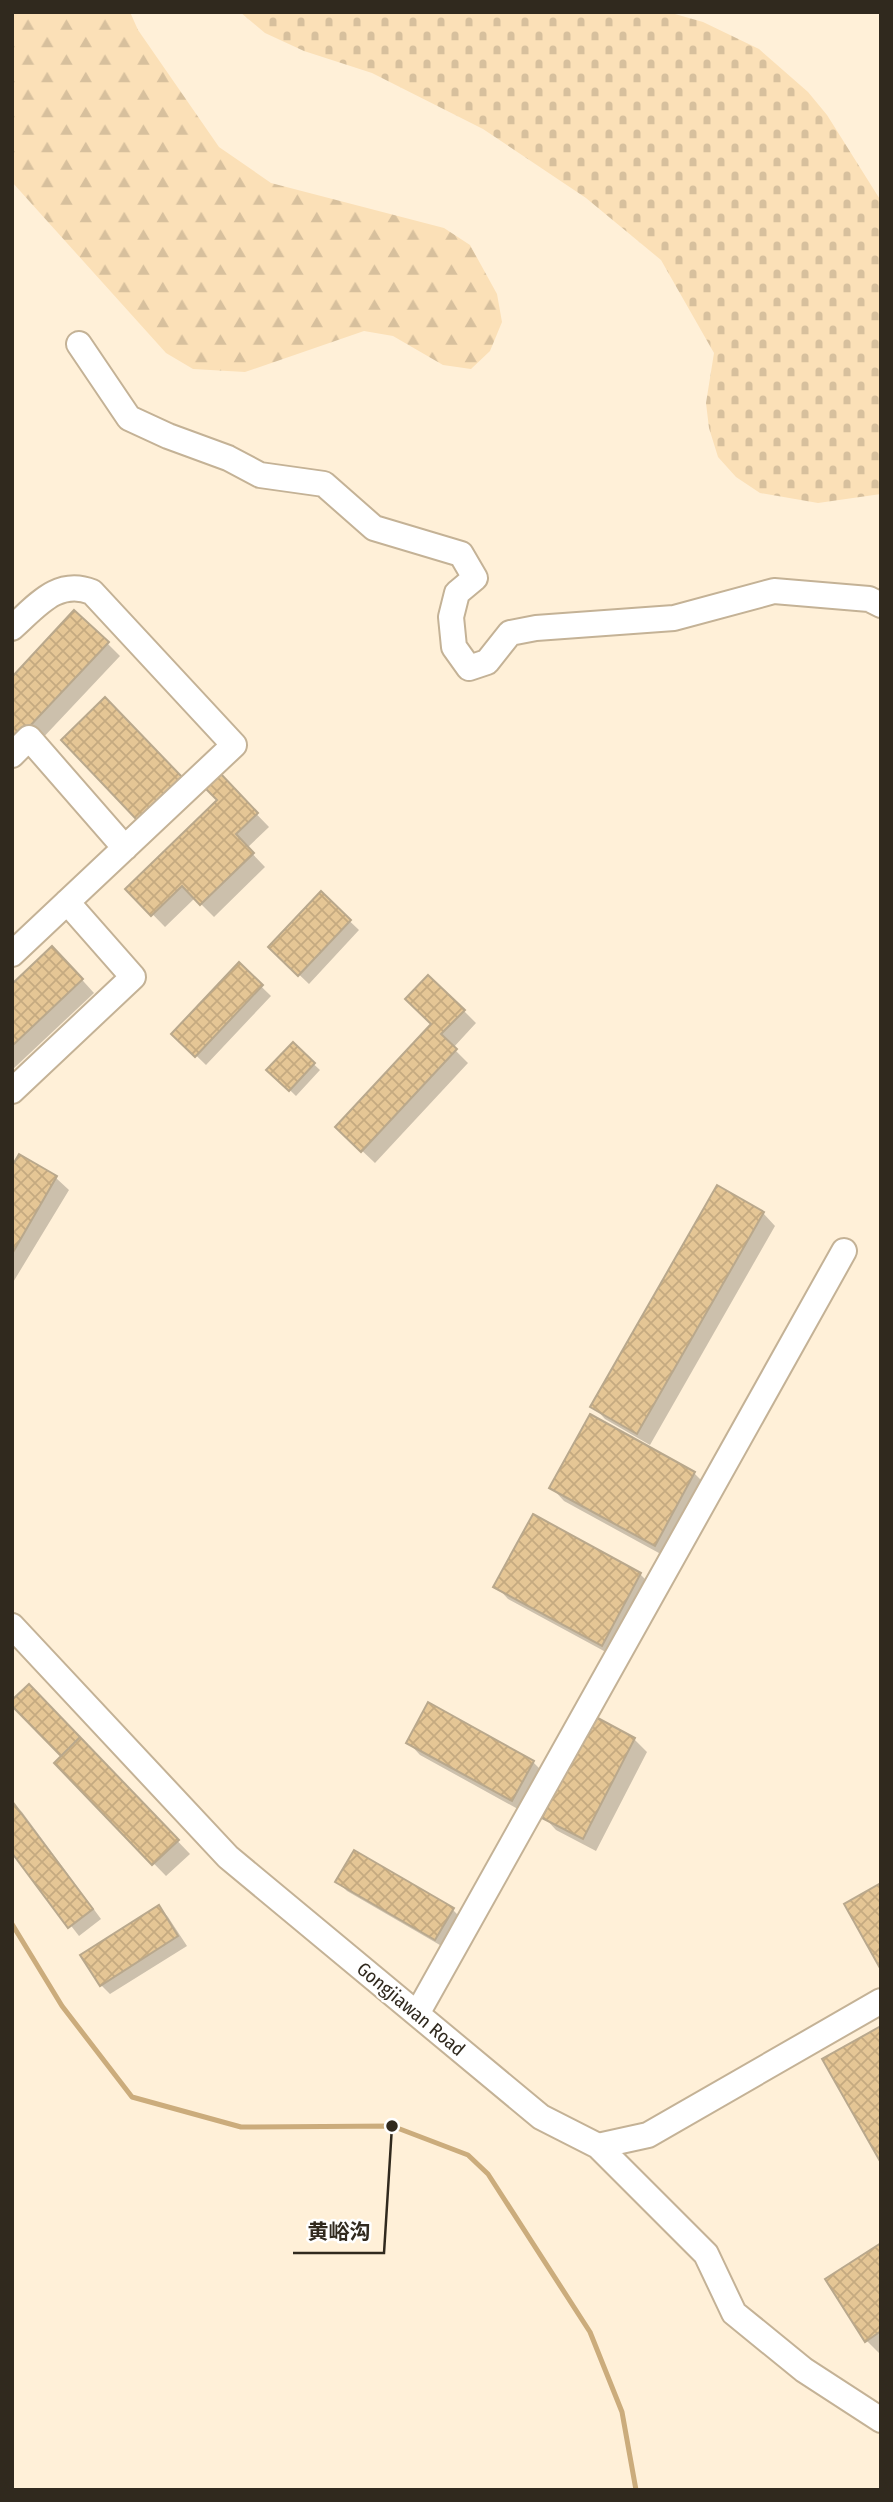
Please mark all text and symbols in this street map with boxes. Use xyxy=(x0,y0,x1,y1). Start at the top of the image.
street label: Gongjiawan Road xyxy=(352,1957,470,2061)
callout: 黄峪沟 xyxy=(293,2211,384,2253)
text: 黄峪沟 xyxy=(308,2219,371,2245)

